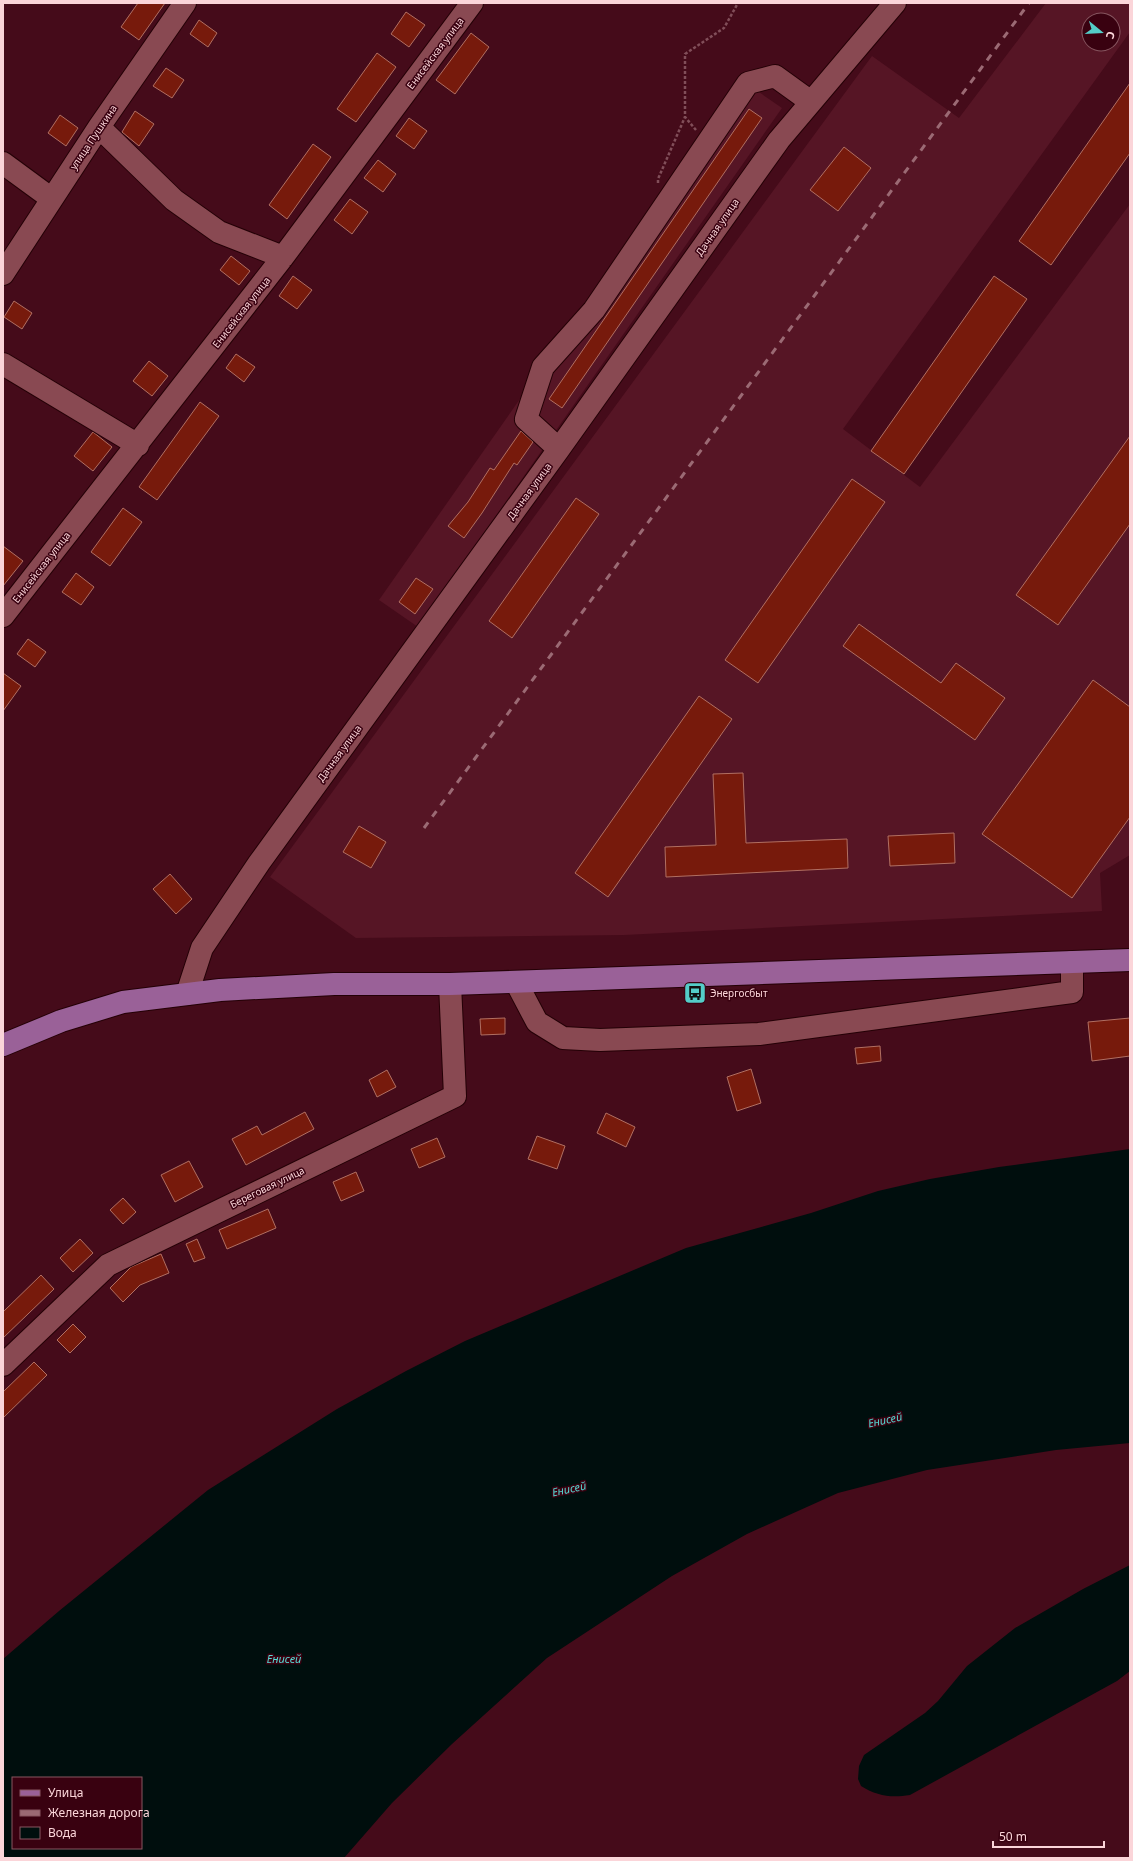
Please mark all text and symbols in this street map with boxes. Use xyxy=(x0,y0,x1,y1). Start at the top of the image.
north arrow xyxy=(1081,12,1121,52)
street label: Енисейская улица xyxy=(403,14,467,92)
text: С xyxy=(1103,30,1119,41)
street label: улица Пушкина xyxy=(66,102,120,172)
street label: Дачная улица xyxy=(692,195,742,259)
street label: Енисейская улица xyxy=(209,273,273,351)
street label: Дачная улица xyxy=(504,460,554,522)
street label: Енисейская улица xyxy=(9,528,73,606)
street label: Дачная улица xyxy=(314,722,364,784)
bus stop icon: Энергосбыт xyxy=(682,980,708,1006)
place label: Энергосбыт xyxy=(710,986,768,1000)
street label: Береговая улица xyxy=(227,1163,307,1211)
water label: Енисей xyxy=(866,1409,903,1430)
water label: Енисей xyxy=(550,1478,587,1499)
water label: Енисей xyxy=(267,1651,301,1666)
legend xyxy=(12,1777,142,1849)
text: Улица xyxy=(48,1784,83,1801)
text: Железная дорога xyxy=(48,1804,150,1821)
scale bar xyxy=(993,1823,1104,1849)
text: Вода xyxy=(48,1824,77,1841)
text: 50 m xyxy=(999,1828,1027,1845)

